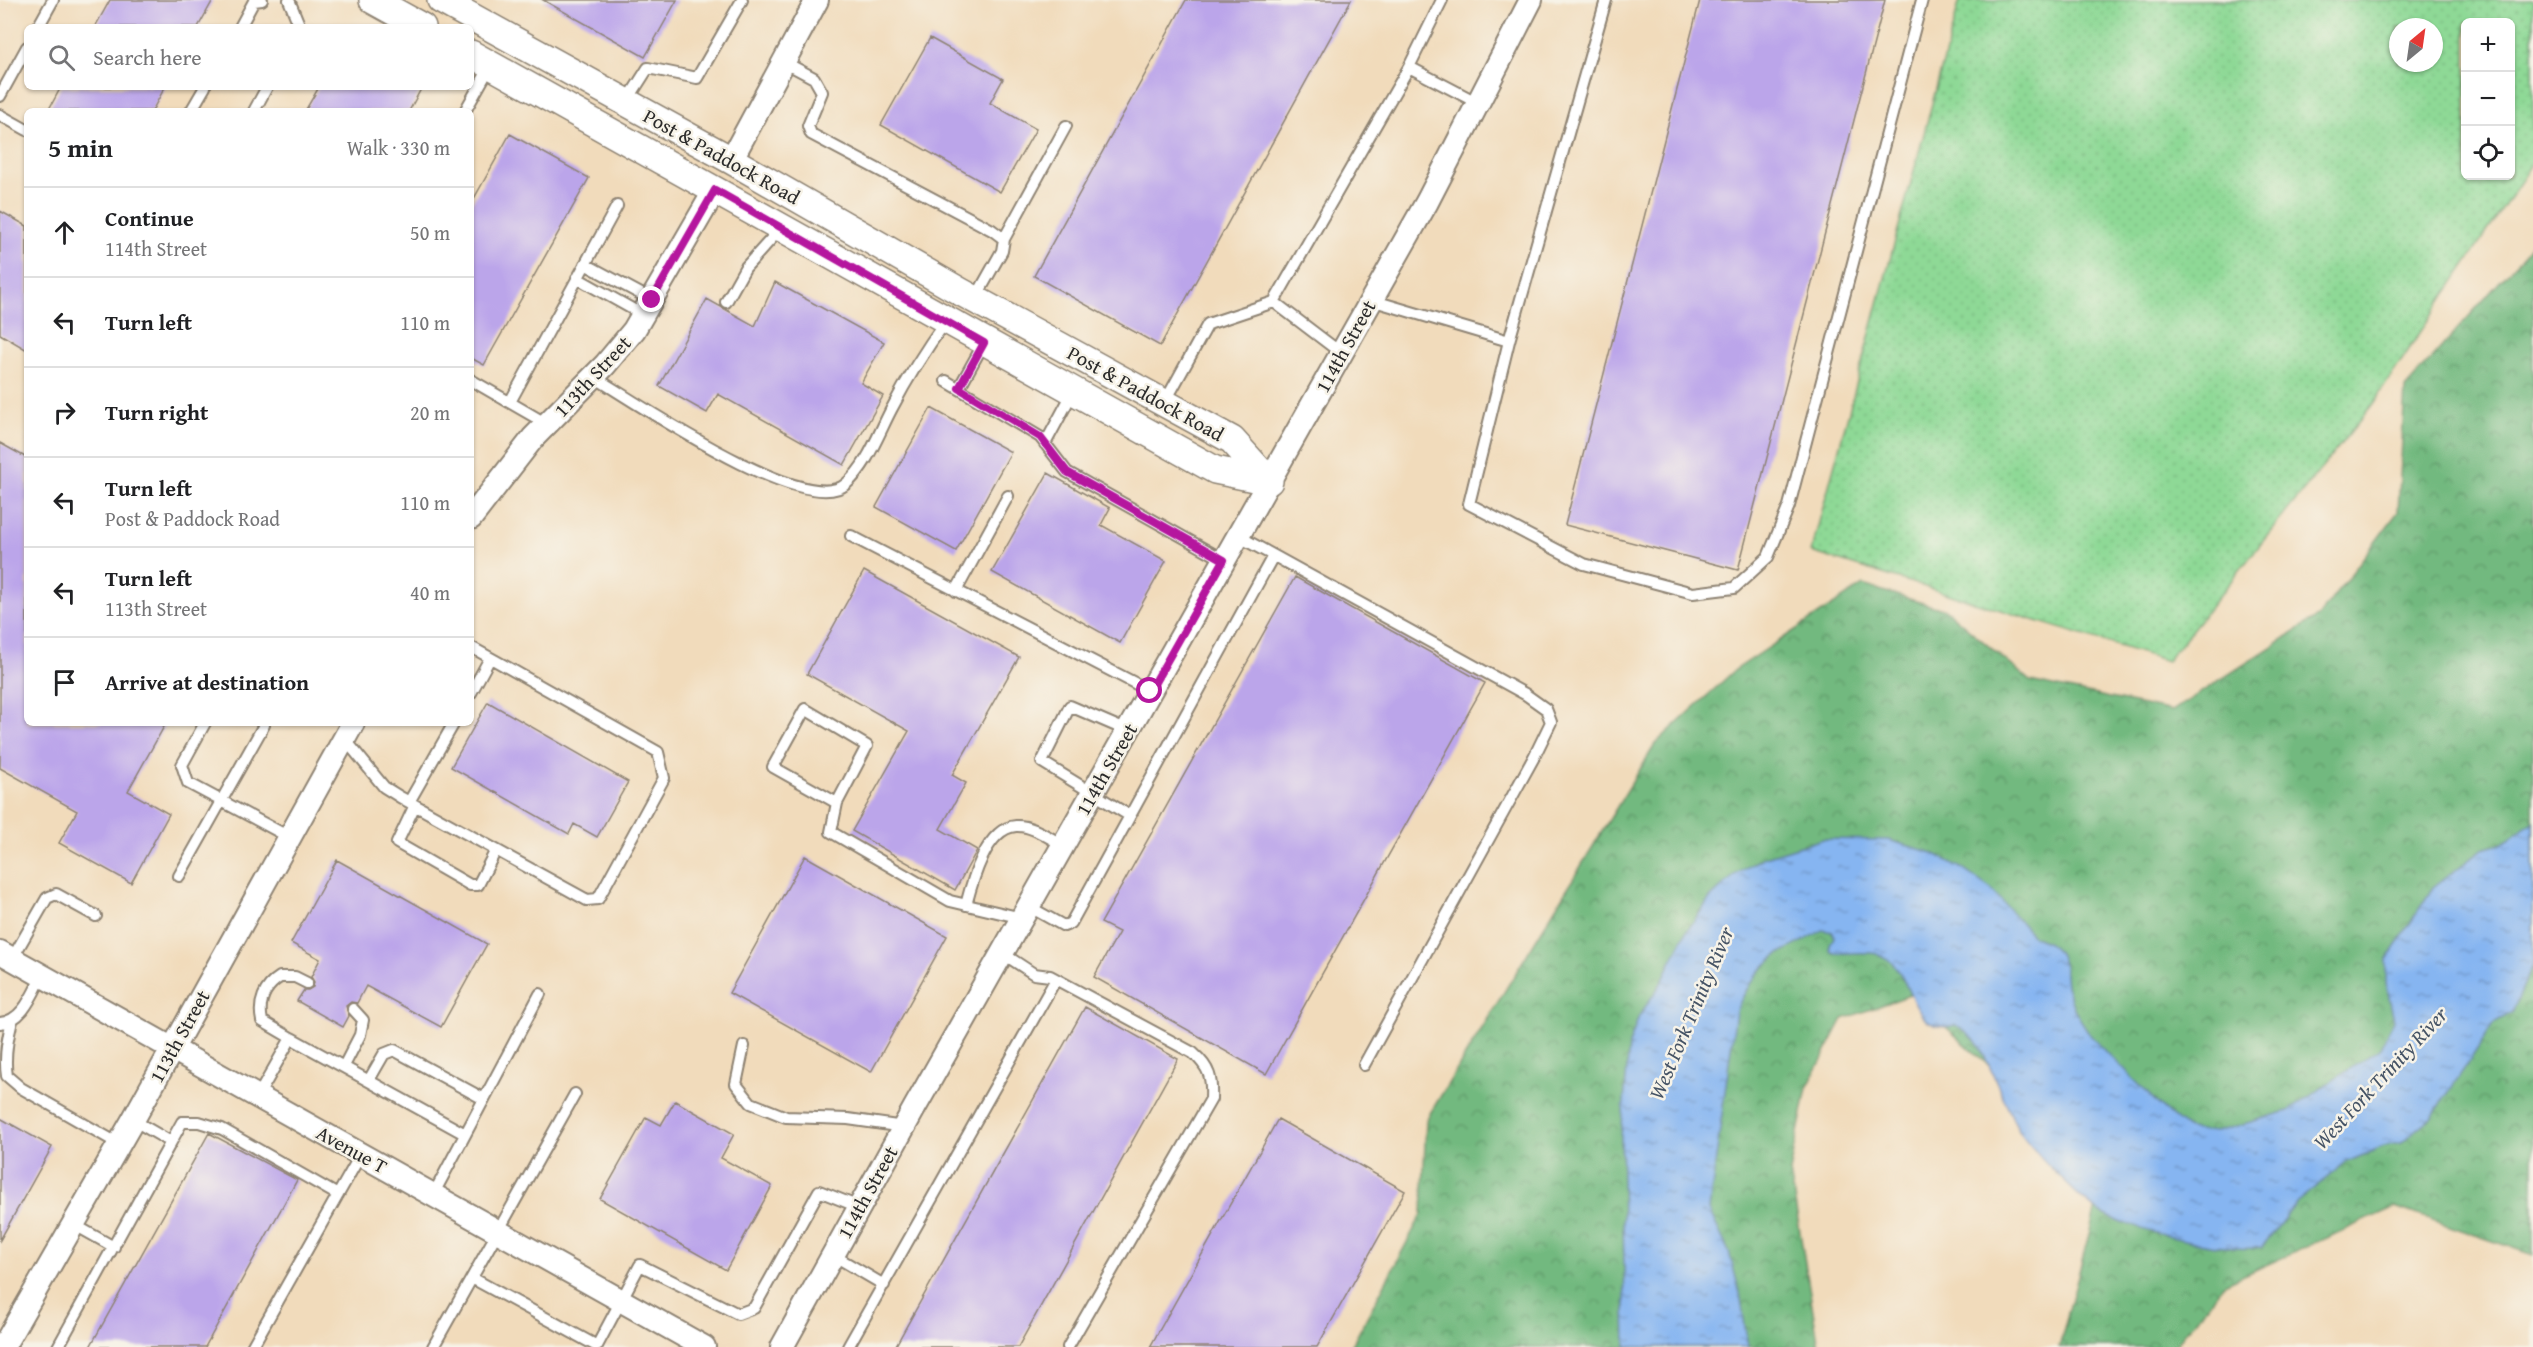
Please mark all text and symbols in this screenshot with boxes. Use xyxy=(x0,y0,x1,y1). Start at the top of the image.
north arrow xyxy=(2389,18,2443,72)
map controls xyxy=(2461,18,2515,180)
button: + xyxy=(2461,18,2515,72)
search box xyxy=(24,24,474,90)
icon: search xyxy=(45,41,78,74)
text: Search here xyxy=(93,41,202,73)
button: − xyxy=(2461,72,2515,126)
street label: Post & Paddock Road xyxy=(638,101,806,211)
button: locate xyxy=(2461,126,2515,180)
text: 5 min xyxy=(48,128,113,167)
text: Walk · 330 m xyxy=(347,133,450,162)
text: Continue xyxy=(105,202,194,234)
icon: ahead xyxy=(48,216,81,249)
text: 50 m xyxy=(410,218,450,247)
text: 114th Street xyxy=(105,234,207,263)
route end xyxy=(638,286,664,312)
street label: 114th Street xyxy=(1308,294,1382,398)
icon: left xyxy=(48,306,81,339)
text: Turn left xyxy=(105,306,192,338)
text: 110 m xyxy=(400,308,450,337)
street label: 113th Street xyxy=(547,329,637,423)
street label: Post & Paddock Road xyxy=(1062,338,1230,448)
icon: right xyxy=(48,396,81,429)
text: Turn right xyxy=(105,396,208,428)
text: 20 m xyxy=(410,398,450,427)
text: Turn left xyxy=(105,472,192,504)
icon: left xyxy=(48,486,81,519)
text: 110 m xyxy=(400,488,450,517)
text: Post & Paddock Road xyxy=(105,504,280,533)
text: Turn left xyxy=(105,562,192,594)
icon: left xyxy=(48,576,81,609)
text: 40 m xyxy=(410,578,450,607)
text: 113th Street xyxy=(105,594,207,623)
icon: arrive xyxy=(48,666,81,699)
text: Arrive at destination xyxy=(105,666,309,698)
route start xyxy=(1136,677,1162,703)
street label: 114th Street xyxy=(1068,718,1144,820)
water label: West Fork Trinity River xyxy=(1641,921,1742,1104)
street label: 113th Street xyxy=(142,984,216,1088)
water label: West Fork Trinity River xyxy=(2306,999,2455,1156)
street label: Avenue T xyxy=(311,1118,393,1180)
street label: 114th Street xyxy=(830,1140,904,1244)

